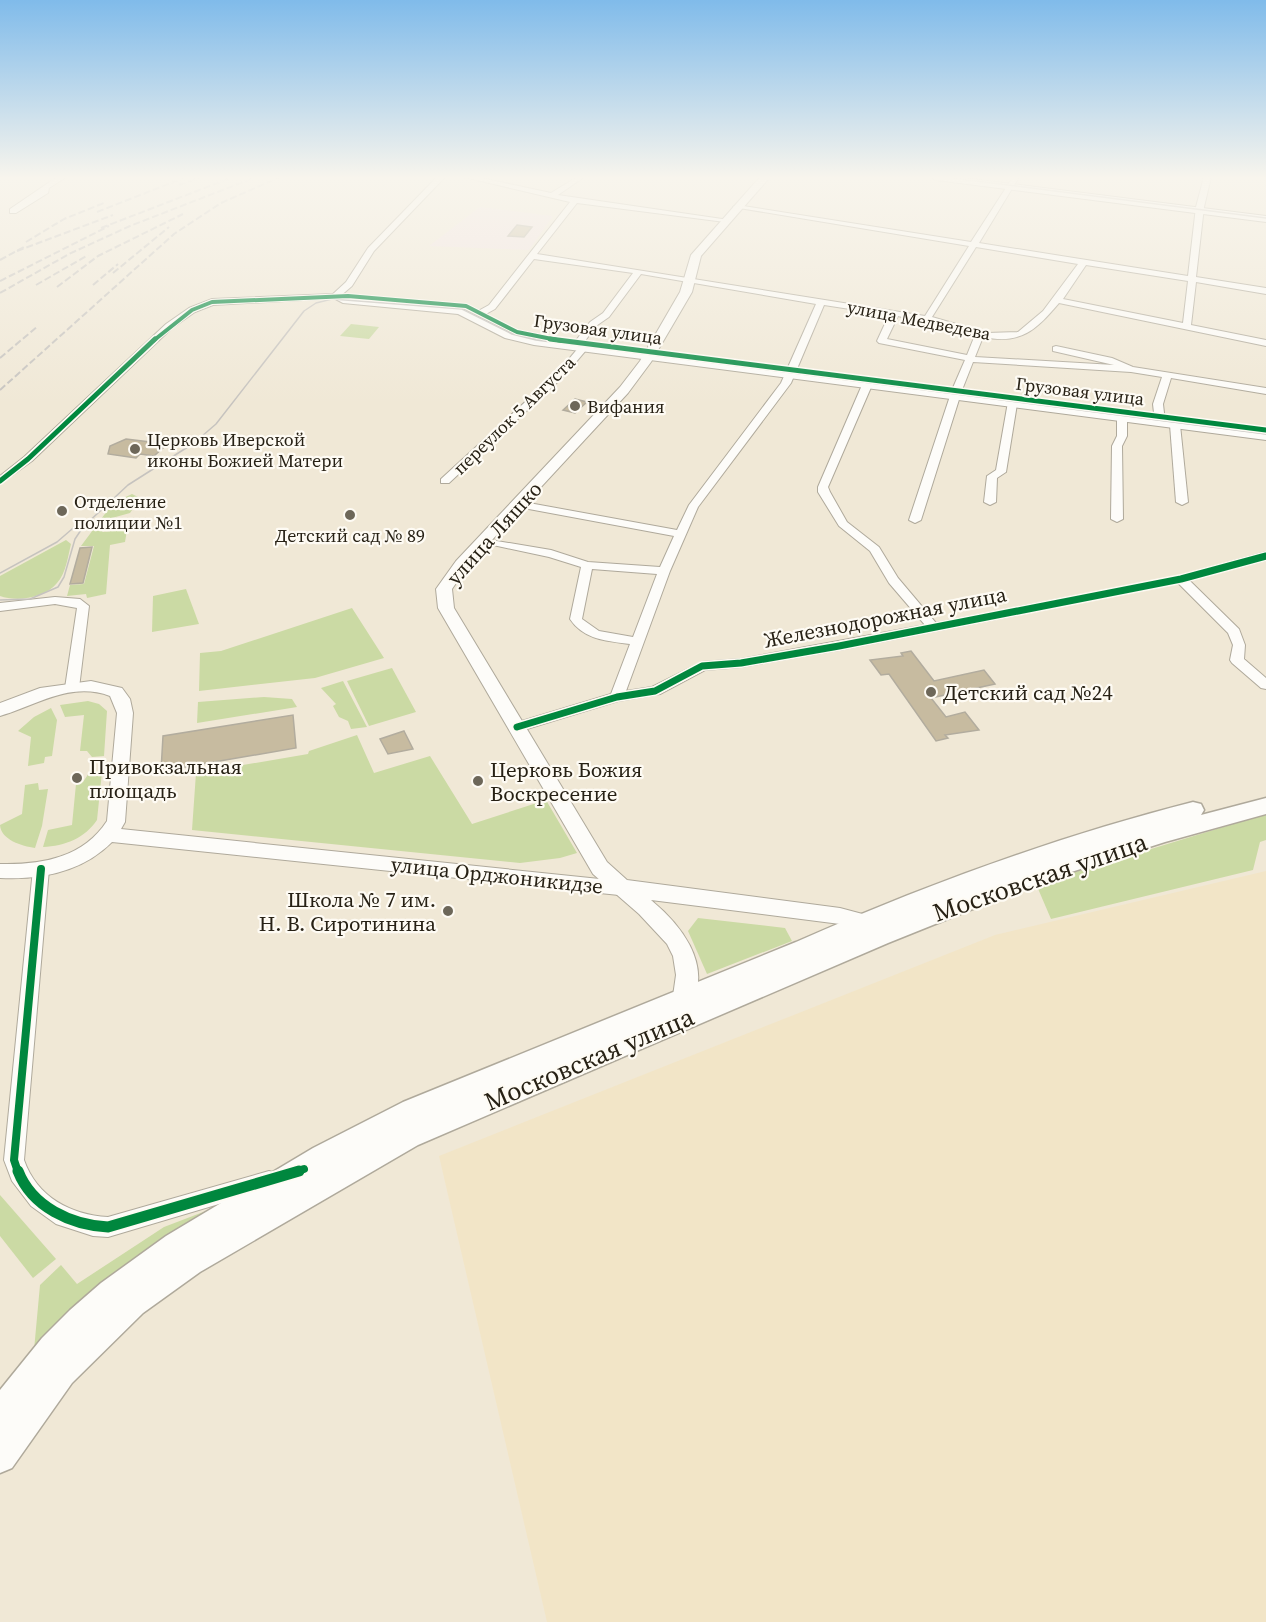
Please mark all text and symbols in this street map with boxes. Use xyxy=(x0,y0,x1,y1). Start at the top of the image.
street label: улица Медведева xyxy=(845,294,994,346)
street label: Грузовая улица xyxy=(532,308,665,350)
street label: переулок 5 Августа xyxy=(447,349,581,480)
street label: Грузовая улица xyxy=(1014,371,1147,411)
place label: Вифания xyxy=(587,394,665,419)
marker: Вифания xyxy=(568,399,582,413)
place label: Церковь Иверской иконы Божией Матери xyxy=(147,427,343,473)
marker: Церковь Иверской иконы Божией Матери xyxy=(128,442,142,456)
street label: улица Ляшко xyxy=(440,475,548,591)
place label: Отделение полиции №1 xyxy=(74,489,182,535)
marker: Отделение полиции №1 xyxy=(55,504,69,518)
marker: Детский сад № 89 xyxy=(343,508,357,522)
place label: Детский сад № 89 xyxy=(275,523,425,548)
street label: Железнодорожная улица xyxy=(761,579,1009,655)
place label: Детский сад №24 xyxy=(943,678,1113,707)
marker: Детский сад №24 xyxy=(924,685,938,699)
place label: Привокзальная площадь xyxy=(89,752,242,805)
place label: Церковь Божия Воскресение xyxy=(490,755,642,808)
marker: Привокзальная площадь xyxy=(70,771,84,785)
marker: Церковь Божия Воскресение xyxy=(471,774,485,788)
street label: Московская улица xyxy=(928,823,1153,931)
street label: улица Орджоникидзе xyxy=(390,849,604,901)
place label: Школа № 7 им. Н. В. Сиротинина xyxy=(259,885,436,938)
marker: Школа № 7 им. Н. В. Сиротинина xyxy=(441,904,455,918)
street label: Московская улица xyxy=(479,998,700,1119)

